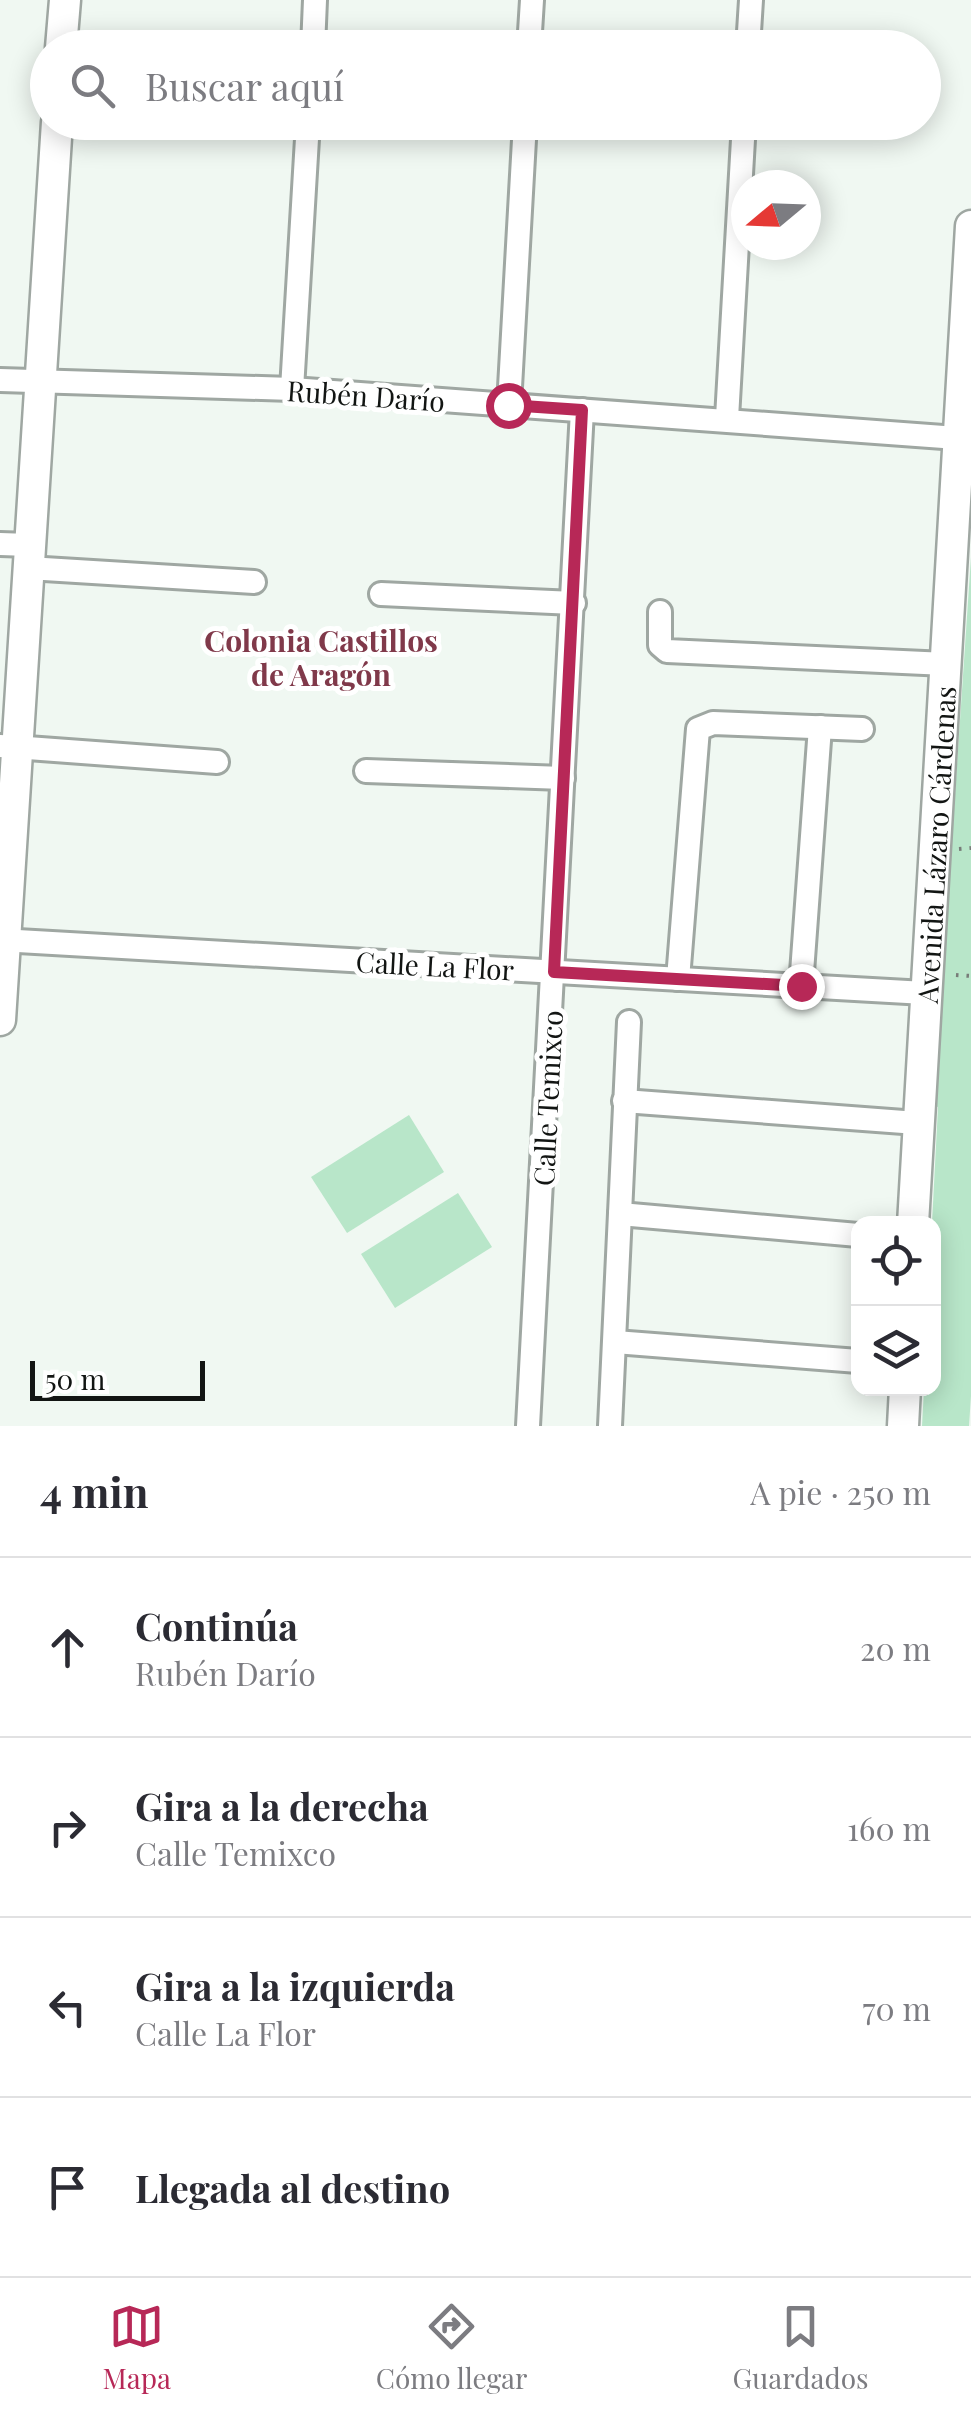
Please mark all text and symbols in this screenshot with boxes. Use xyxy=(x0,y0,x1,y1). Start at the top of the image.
search box xyxy=(30,30,941,140)
icon: search xyxy=(65,58,120,113)
text: Buscar aquí xyxy=(145,60,344,111)
north arrow xyxy=(731,170,821,260)
street label: Rubén Darío xyxy=(286,371,446,419)
route start xyxy=(486,383,532,429)
district label: Colonia Castillos de Aragón xyxy=(204,620,438,694)
street label: Avenida Lázaro Cárdenas xyxy=(907,685,963,1005)
street label: Calle La Flor xyxy=(355,942,516,988)
route end xyxy=(779,964,825,1010)
street label: Calle Temixco xyxy=(524,1009,570,1187)
map controls xyxy=(851,1216,941,1396)
button: locate xyxy=(851,1216,941,1306)
button: layers xyxy=(851,1306,941,1396)
scale bar xyxy=(30,1356,205,1400)
text: 50 m xyxy=(45,1360,105,1397)
text: 4 min xyxy=(40,1463,149,1519)
text: A pie · 250 m xyxy=(750,1470,931,1513)
text: Continúa xyxy=(135,1600,298,1651)
icon: ahead xyxy=(40,1620,95,1675)
text: 20 m xyxy=(860,1626,931,1669)
text: Rubén Darío xyxy=(135,1651,316,1694)
text: Gira a la derecha xyxy=(135,1780,429,1831)
icon: right xyxy=(40,1800,95,1855)
text: 160 m xyxy=(847,1806,931,1849)
text: Calle Temixco xyxy=(135,1831,336,1874)
text: Gira a la izquierda xyxy=(135,1960,455,2011)
icon: left xyxy=(40,1980,95,2035)
text: 70 m xyxy=(862,1986,931,2029)
text: Calle La Flor xyxy=(135,2011,316,2054)
icon: arrive xyxy=(40,2160,95,2215)
text: Llegada al destino xyxy=(135,2162,450,2213)
tab: Mapa xyxy=(102,2299,171,2396)
tab: Cómo llegar xyxy=(376,2299,528,2396)
tab: Guardados xyxy=(732,2299,869,2396)

